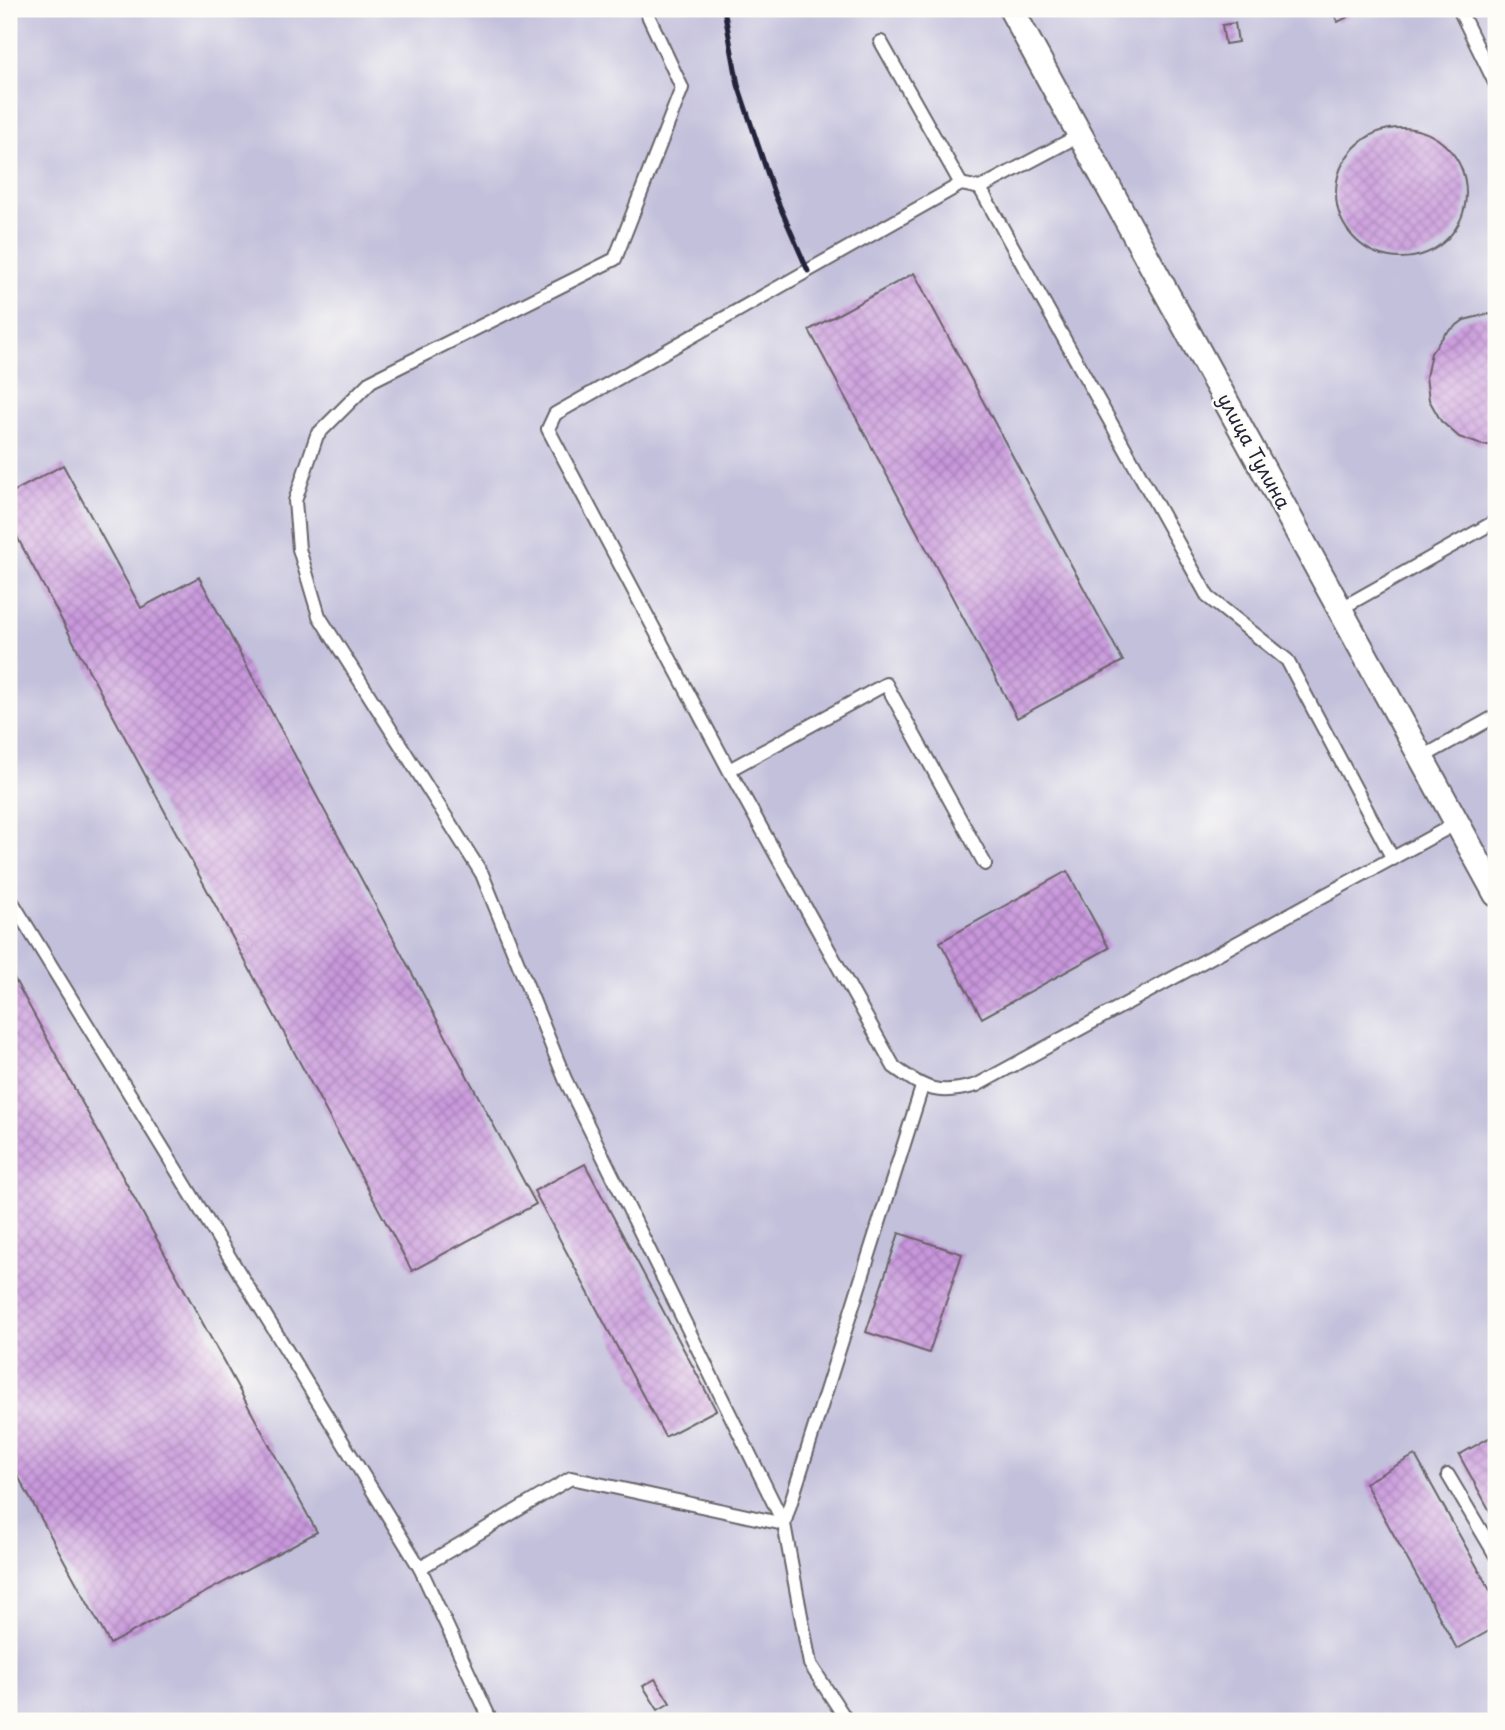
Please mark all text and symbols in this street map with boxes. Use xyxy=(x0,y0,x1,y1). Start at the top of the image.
street label: улица Тулина xyxy=(1211,387,1298,514)

